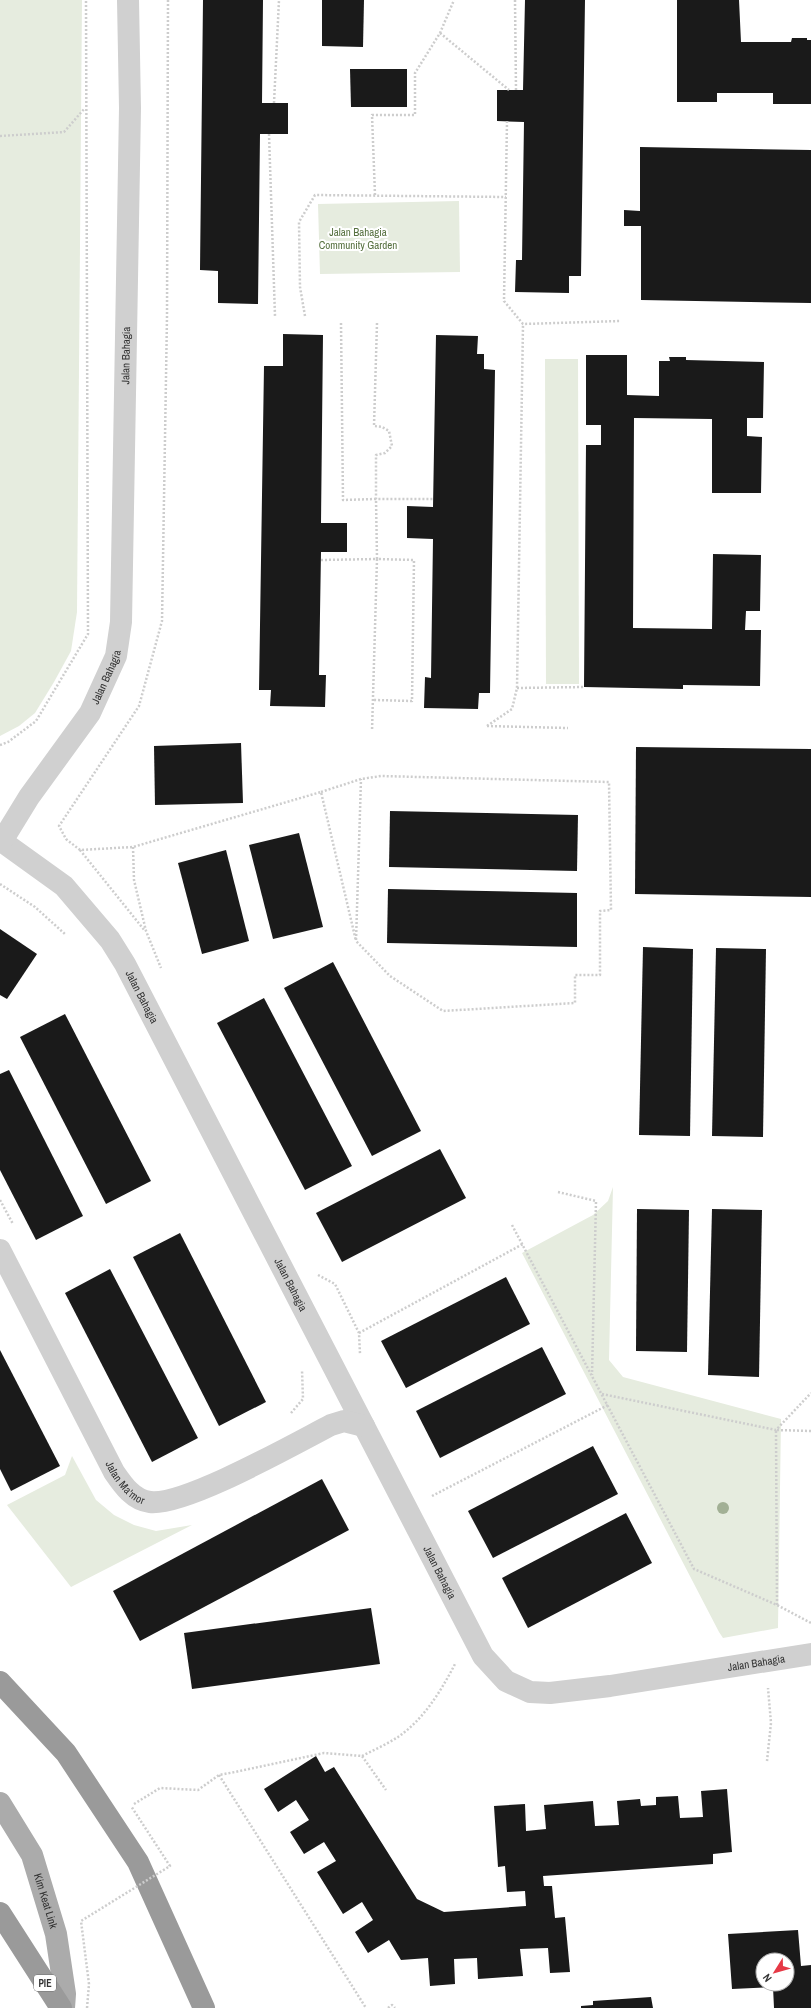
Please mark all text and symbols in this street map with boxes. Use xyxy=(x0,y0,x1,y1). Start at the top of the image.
park label: Jalan Bahagia Community Garden xyxy=(319,225,397,252)
street label: Jalan Bahagia xyxy=(118,326,133,385)
street label: Jalan Bahagia xyxy=(88,649,124,706)
street label: Jalan Bahagia xyxy=(122,968,161,1026)
street label: Jalan Bahagia xyxy=(271,1256,310,1313)
street label: Jalan Ma'mor xyxy=(102,1459,147,1507)
street label: Jalan Bahagia xyxy=(420,1543,459,1601)
street label: Jalan Bahagia xyxy=(727,1651,786,1674)
street label: Kim Keat Link xyxy=(31,1872,61,1931)
north arrow xyxy=(755,1952,795,1992)
text: N xyxy=(759,1971,775,1985)
road number: PIE xyxy=(34,1975,56,1991)

